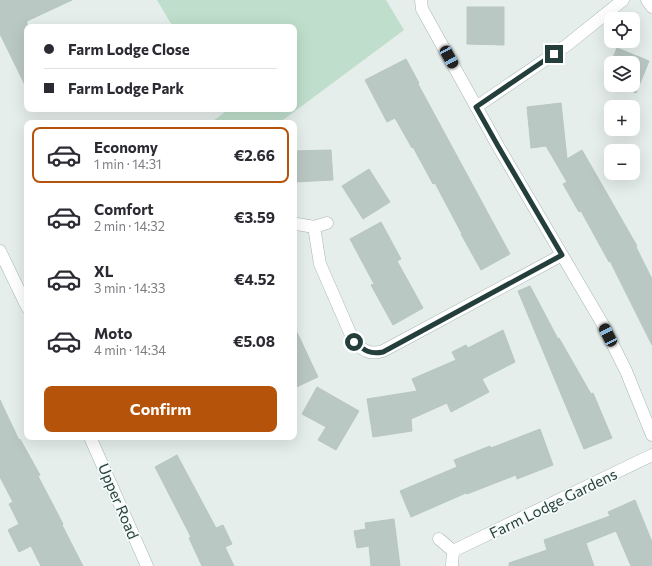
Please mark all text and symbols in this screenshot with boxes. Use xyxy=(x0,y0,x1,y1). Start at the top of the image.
map controls xyxy=(604,12,640,180)
button: locate xyxy=(604,12,640,48)
text: Farm Lodge Close xyxy=(68,40,190,58)
car xyxy=(438,44,460,70)
route end xyxy=(545,45,563,63)
button: layers xyxy=(604,56,640,92)
text: Farm Lodge Park xyxy=(68,79,184,97)
button: + xyxy=(604,100,640,136)
icon: car xyxy=(46,137,82,173)
text: Economy xyxy=(94,138,158,156)
button: − xyxy=(604,144,640,180)
text: €2.66 xyxy=(234,146,275,164)
text: 1 min · 14:31 xyxy=(94,156,162,172)
icon: car xyxy=(46,199,82,235)
text: Comfort xyxy=(94,200,154,218)
text: €3.59 xyxy=(234,208,275,226)
text: 2 min · 14:32 xyxy=(94,218,165,234)
icon: car xyxy=(46,261,82,297)
text: XL xyxy=(94,262,113,280)
text: €4.52 xyxy=(234,270,275,288)
text: 3 min · 14:33 xyxy=(94,280,165,296)
car xyxy=(597,322,619,348)
icon: car xyxy=(46,323,82,359)
text: Moto xyxy=(94,324,133,342)
text: €5.08 xyxy=(233,332,275,350)
route start xyxy=(345,333,363,351)
text: 4 min · 14:34 xyxy=(94,342,166,358)
button: Confirm xyxy=(44,386,277,432)
street label: Upper Road xyxy=(95,460,143,542)
street label: Farm Lodge Gardens xyxy=(486,464,620,542)

